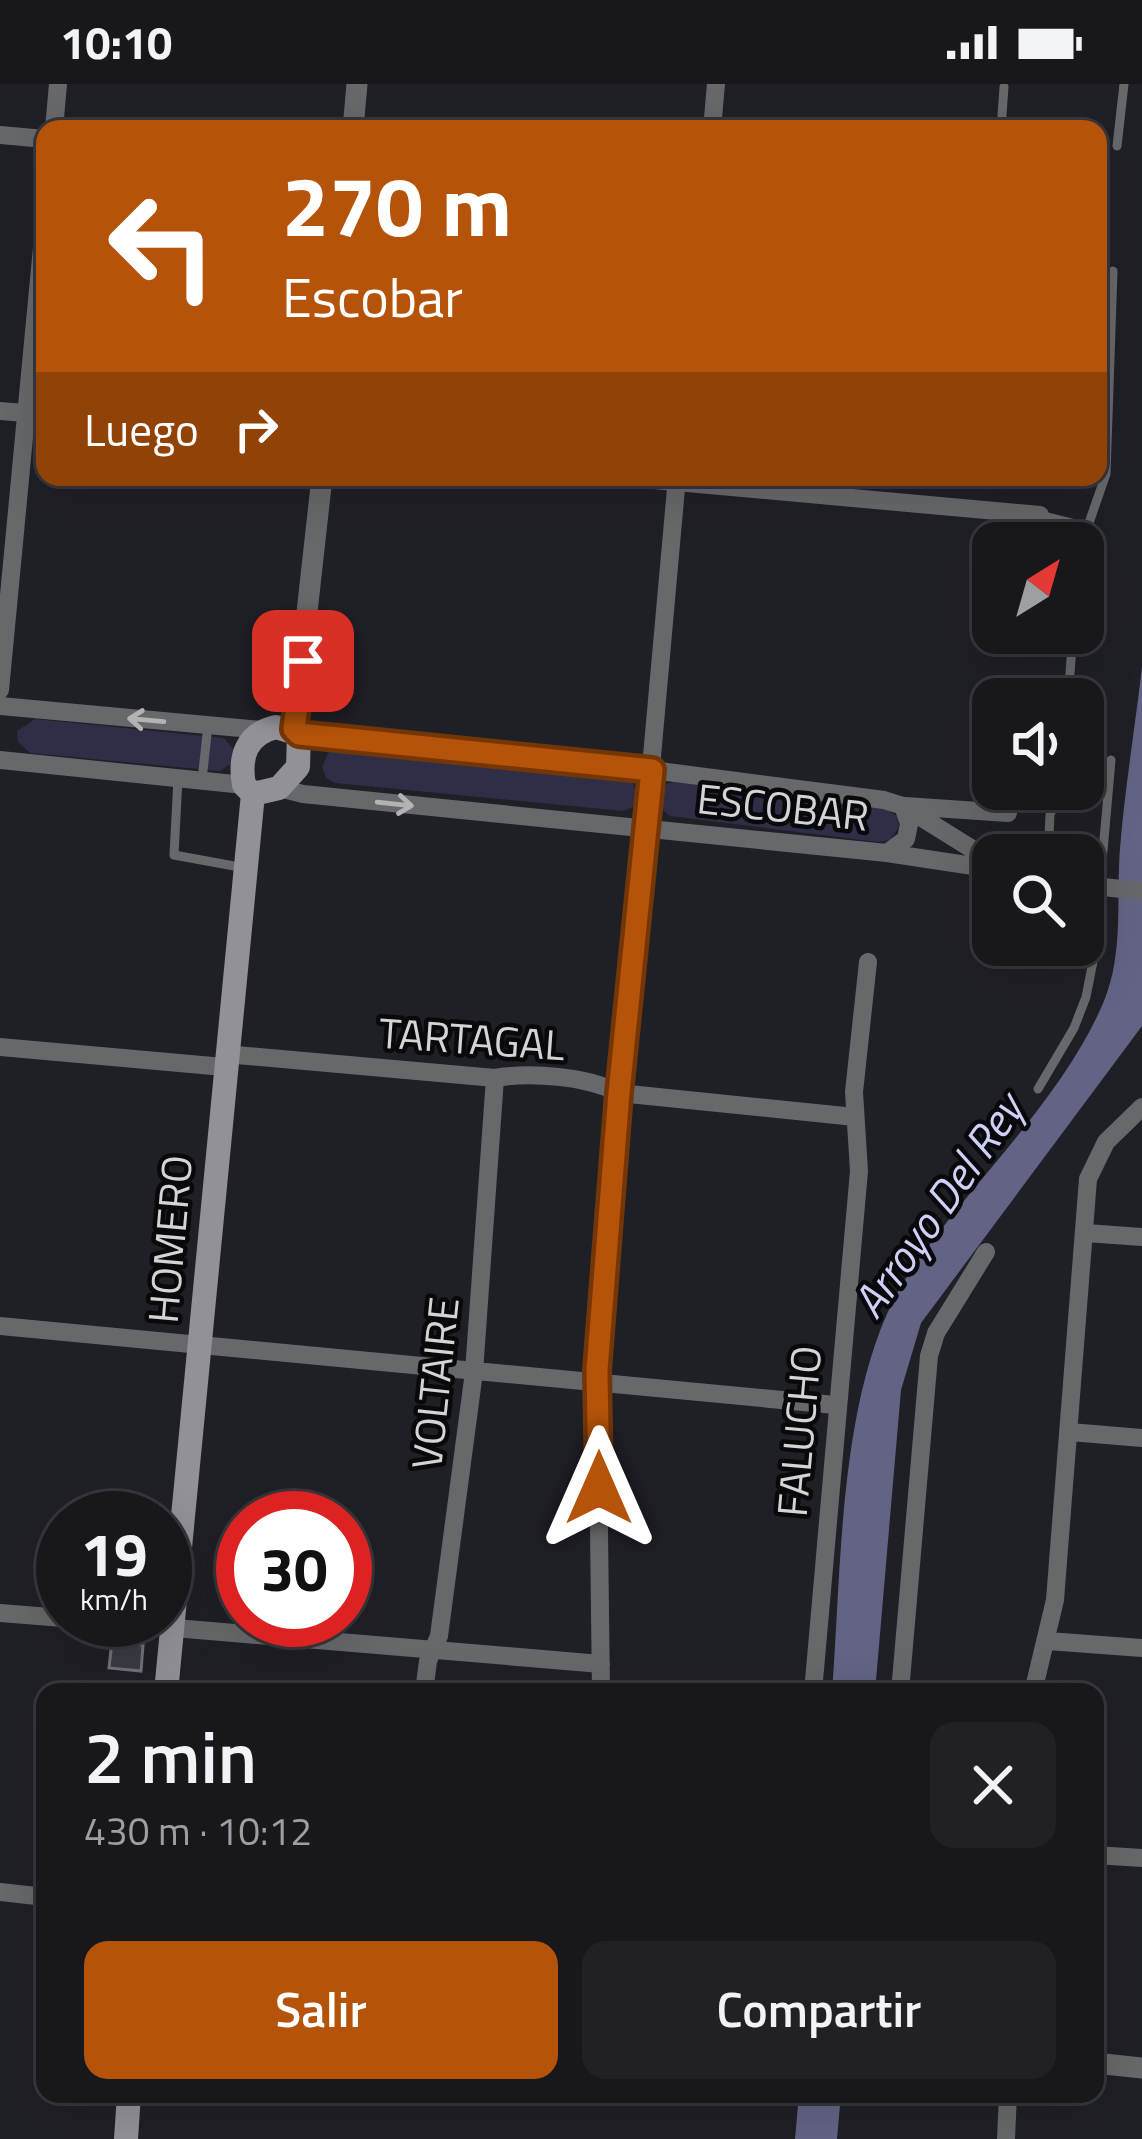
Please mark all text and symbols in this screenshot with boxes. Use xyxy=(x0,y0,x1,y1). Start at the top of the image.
text: 10:10 xyxy=(60,8,172,76)
text: 270 m xyxy=(282,141,512,269)
icon: left xyxy=(84,168,240,324)
text: Escobar xyxy=(282,256,463,338)
text: Luego xyxy=(84,395,199,463)
icon: right xyxy=(223,396,289,462)
north arrow xyxy=(972,522,1104,654)
map controls xyxy=(972,522,1104,966)
pin xyxy=(252,610,354,712)
icon: arrive xyxy=(270,628,336,694)
button: sound xyxy=(972,678,1104,810)
one-way arrow xyxy=(127,708,166,731)
street label: ESCOBAR xyxy=(694,765,872,847)
one-way arrow xyxy=(375,793,414,815)
button: search xyxy=(972,834,1104,966)
street label: TARTAGAL xyxy=(377,1000,567,1076)
water label: Arroyo Del Rey xyxy=(835,1075,1042,1331)
street label: HOMERO xyxy=(130,1152,208,1326)
street label: VOLTAIRE xyxy=(393,1294,475,1472)
street label: FALUCHO xyxy=(759,1343,837,1519)
position arrow xyxy=(536,1425,662,1551)
speed limit sign: 30 xyxy=(216,1491,372,1647)
text: 19 xyxy=(80,1508,148,1599)
text: km/h xyxy=(80,1576,148,1622)
text: 2 min xyxy=(84,1701,257,1811)
button: close xyxy=(930,1722,1056,1848)
text: 430 m · 10:12 xyxy=(84,1801,312,1860)
button: Salir xyxy=(84,1941,558,2079)
button: Compartir xyxy=(582,1941,1056,2079)

